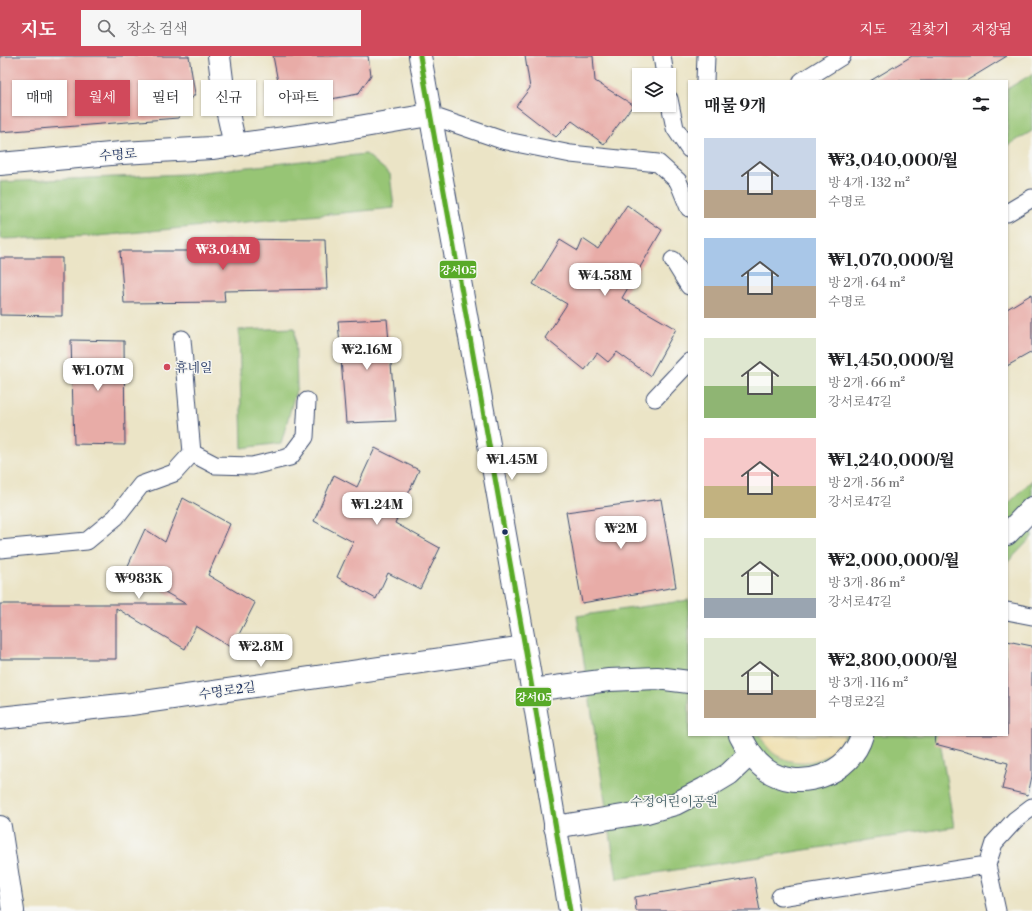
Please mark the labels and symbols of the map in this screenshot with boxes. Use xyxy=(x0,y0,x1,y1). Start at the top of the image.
street label: 수명로 xyxy=(99,146,138,164)
pin: ₩3.04M xyxy=(190,237,256,271)
line badge: 강서05 xyxy=(439,260,477,279)
pin: ₩4.58M xyxy=(572,263,638,297)
text: 강서05 xyxy=(440,264,476,278)
pin: ₩2.16M xyxy=(334,337,400,371)
pin: ₩1.07M xyxy=(65,358,131,392)
place label: 휴네일 xyxy=(175,360,213,376)
marker: 휴네일 xyxy=(162,362,172,372)
pin: ₩1.45M xyxy=(479,447,545,481)
pin: ₩1.24M xyxy=(344,492,410,526)
pin: ₩2M xyxy=(602,516,640,550)
unlabelled marker xyxy=(500,527,510,537)
pin: ₩983K xyxy=(111,566,167,600)
pin: ₩2.8M xyxy=(233,634,289,668)
street label: 수명로2길 xyxy=(197,679,257,703)
line badge: 강서05 xyxy=(515,687,552,707)
text: 강서05 xyxy=(516,691,552,705)
park label: 수정어린이공원 xyxy=(630,794,718,810)

